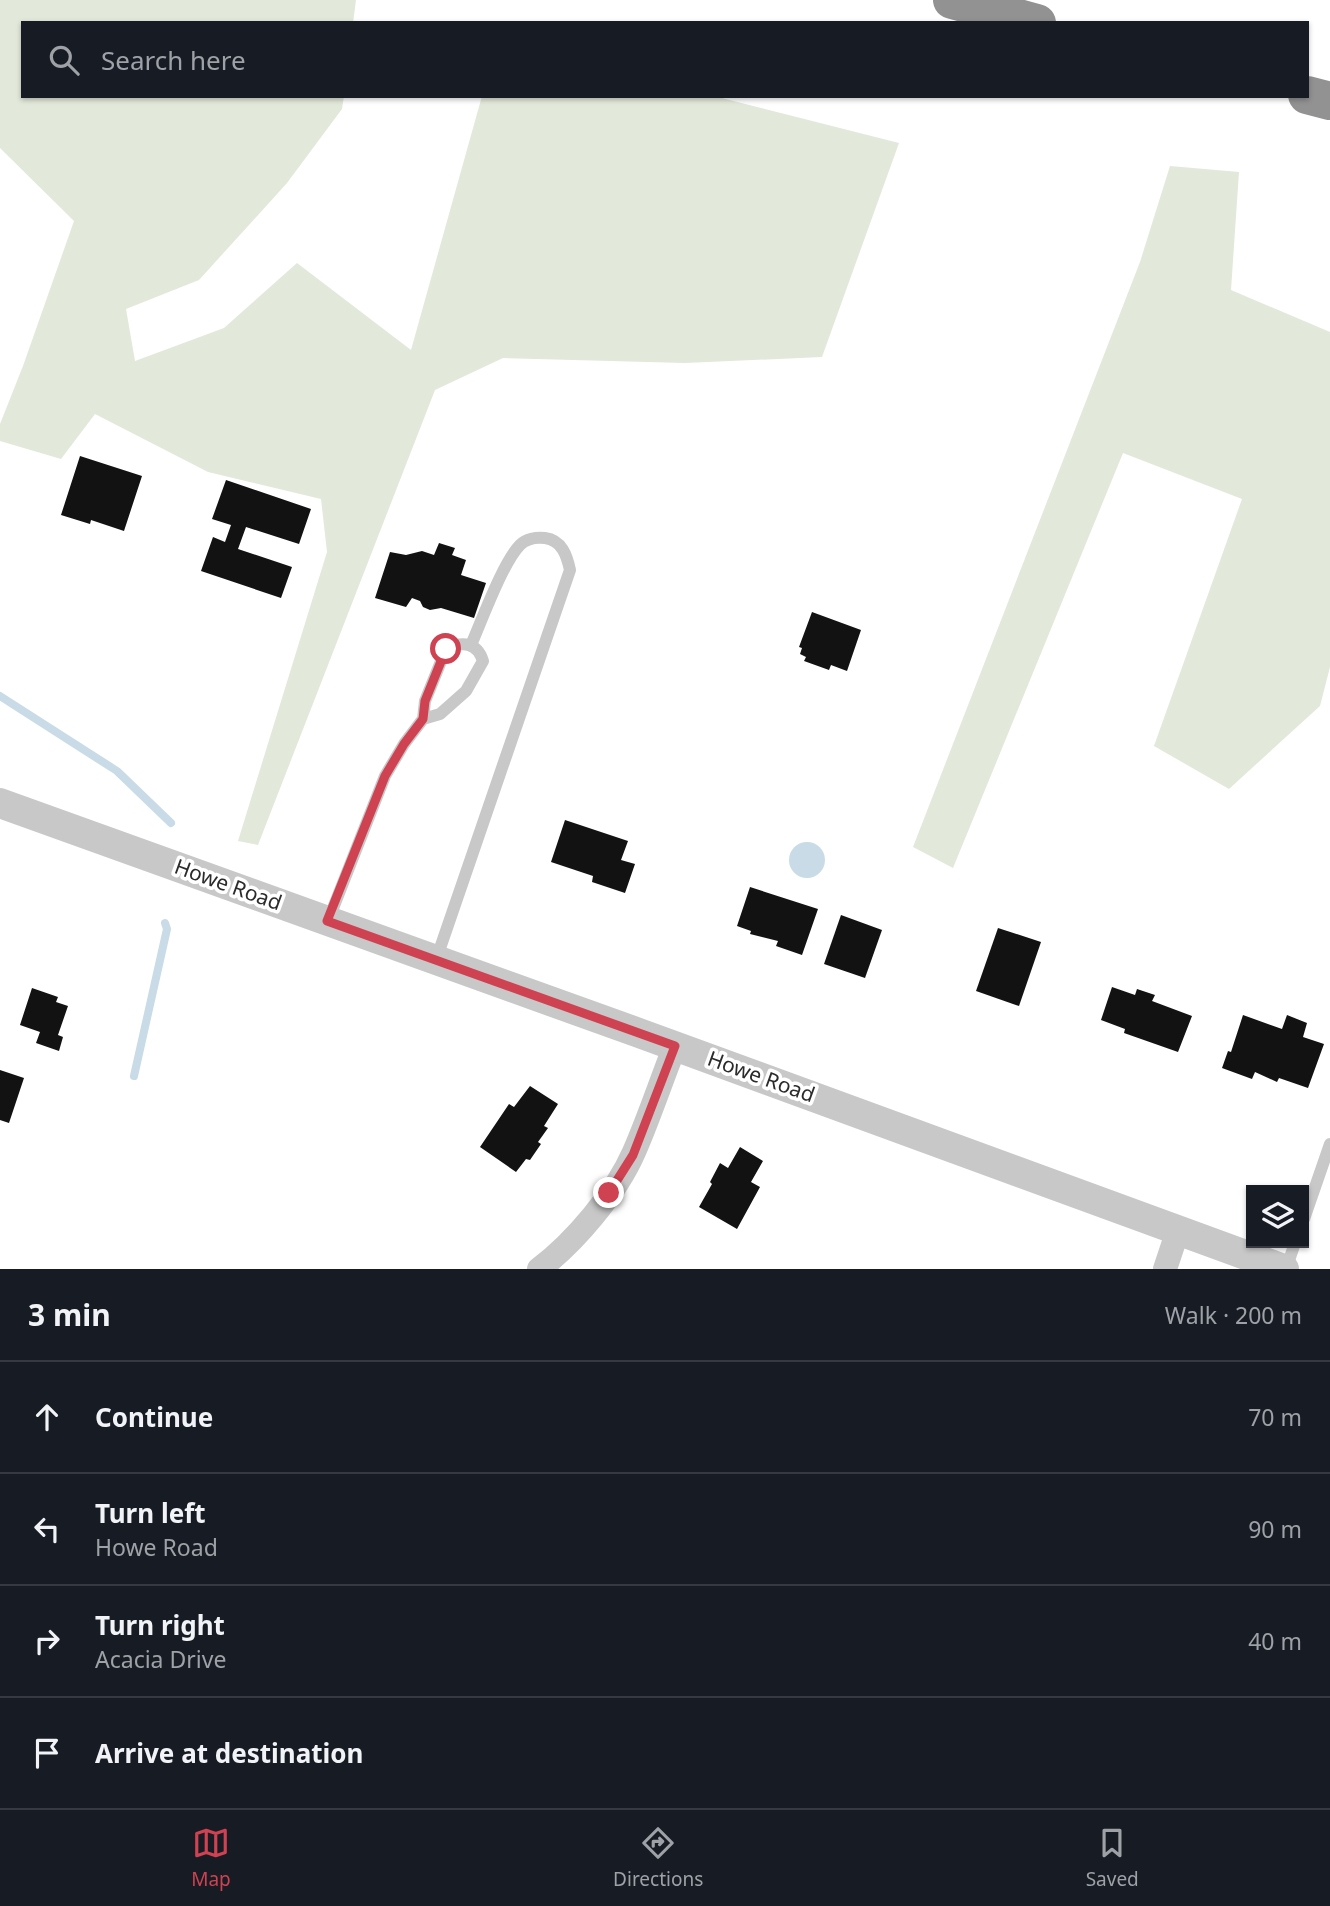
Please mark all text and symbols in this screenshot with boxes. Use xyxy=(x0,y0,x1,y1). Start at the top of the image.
search box xyxy=(21,21,1309,98)
icon: search xyxy=(45,41,83,79)
text: Search here xyxy=(101,42,246,78)
route start xyxy=(430,633,461,664)
street label: Howe Road xyxy=(171,852,286,916)
street label: Howe Road xyxy=(704,1044,819,1108)
route end xyxy=(593,1177,624,1208)
map controls xyxy=(1246,1185,1309,1248)
button: layers xyxy=(1246,1185,1309,1248)
text: 3 min xyxy=(28,1294,111,1335)
text: Walk · 200 m xyxy=(1165,1299,1302,1331)
icon: ahead xyxy=(28,1398,66,1436)
text: Continue xyxy=(95,1399,213,1435)
text: 70 m xyxy=(1248,1401,1302,1433)
text: Turn left xyxy=(95,1495,206,1531)
icon: left xyxy=(28,1510,66,1548)
text: 90 m xyxy=(1248,1513,1302,1545)
text: Howe Road xyxy=(95,1531,218,1563)
text: Turn right xyxy=(95,1607,225,1643)
icon: right xyxy=(28,1622,66,1660)
text: 40 m xyxy=(1248,1625,1302,1657)
text: Acacia Drive xyxy=(95,1643,226,1675)
icon: arrive xyxy=(28,1734,66,1772)
text: Arrive at destination xyxy=(95,1735,364,1771)
tab: Map xyxy=(191,1824,231,1892)
tab: Directions xyxy=(613,1824,703,1892)
tab: Saved xyxy=(1086,1824,1139,1892)

